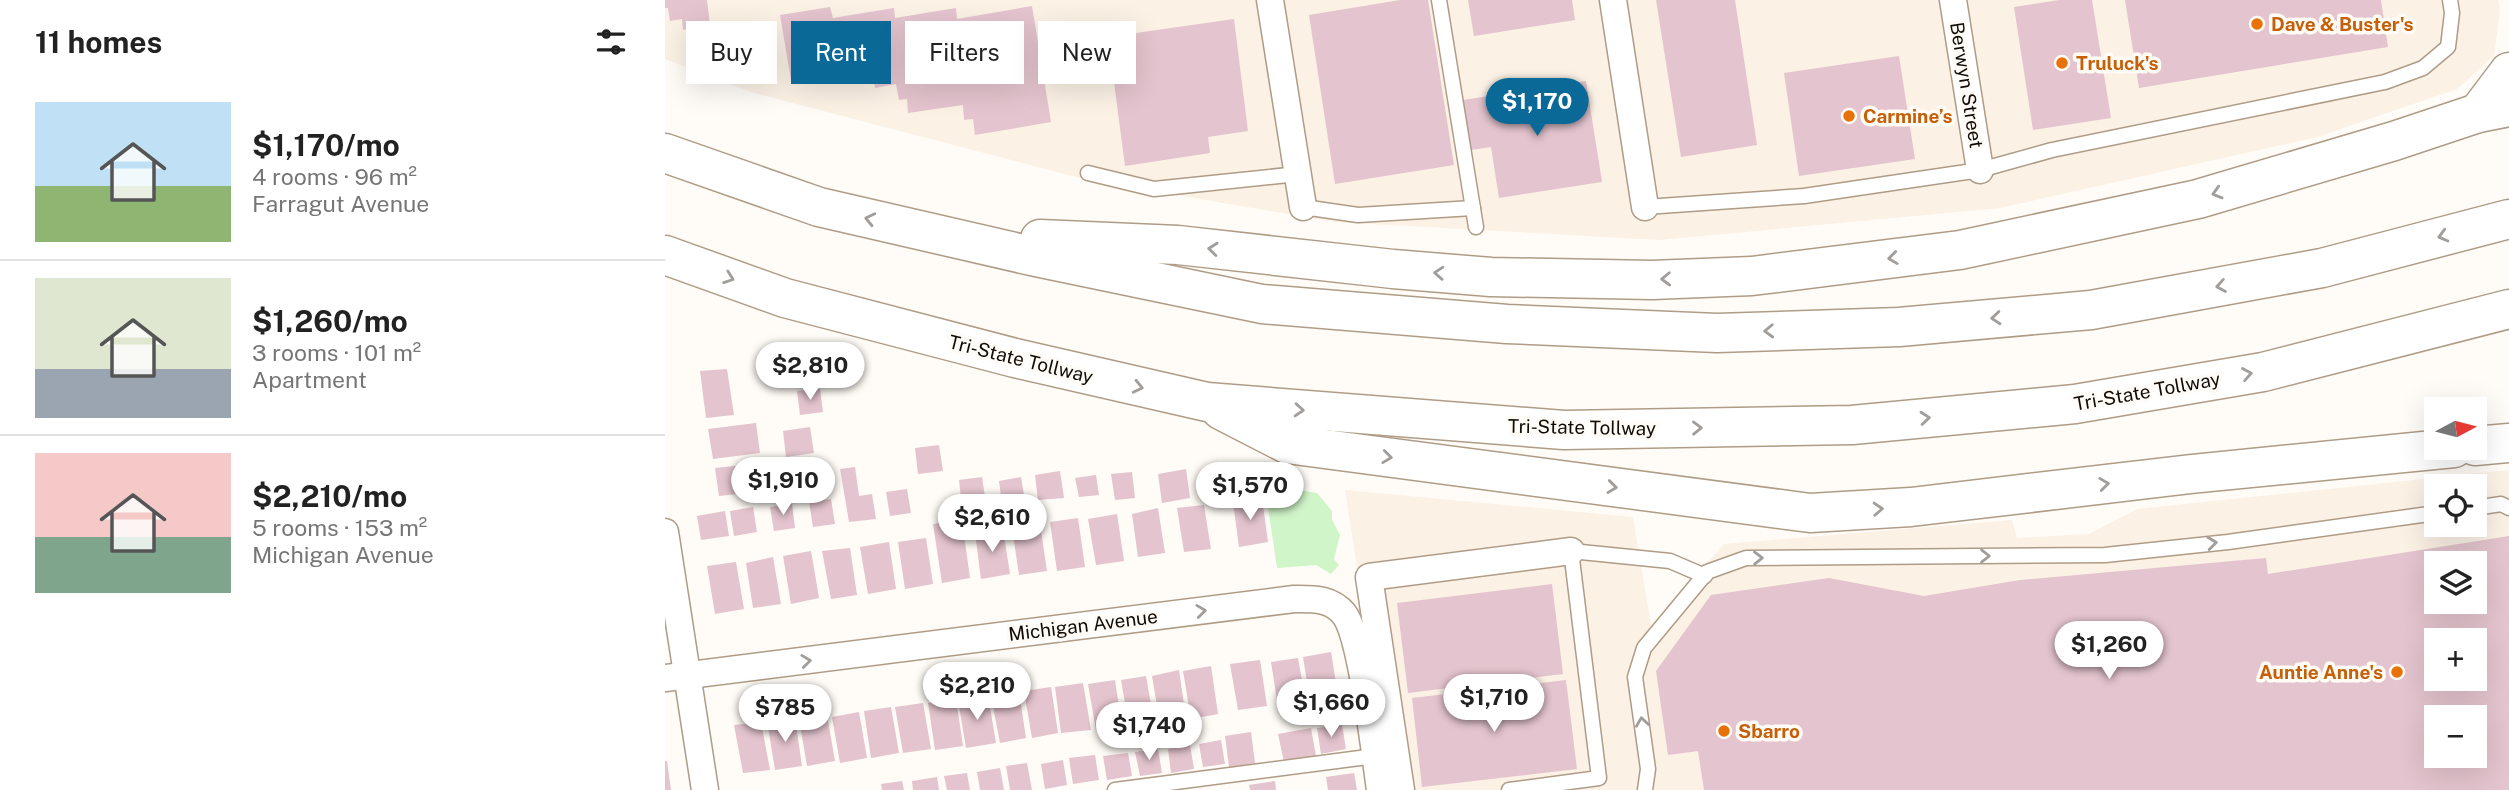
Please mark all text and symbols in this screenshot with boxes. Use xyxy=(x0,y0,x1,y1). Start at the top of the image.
place label: Dave & Buster's xyxy=(2271,13,2414,35)
marker: Dave & Buster's xyxy=(2249,16,2265,32)
street label: Berwyn Street xyxy=(1946,20,1988,150)
chip: Buy xyxy=(686,21,777,84)
chip: Rent xyxy=(791,21,891,84)
chip: Filters xyxy=(905,21,1024,84)
chip: New xyxy=(1038,21,1136,84)
icon: filters xyxy=(592,23,630,61)
text: 11 homes xyxy=(35,24,162,60)
place label: Truluck's xyxy=(2076,52,2158,74)
marker: Truluck's xyxy=(2054,55,2070,71)
pin: $1,170 xyxy=(1480,78,1594,138)
text: $1,170 xyxy=(1502,87,1572,114)
place label: Carmine’s xyxy=(1863,105,1952,127)
marker: Carmine’s xyxy=(1841,108,1857,124)
text: $1,170/mo xyxy=(252,127,400,163)
icon: home xyxy=(91,130,175,214)
text: 4 rooms · 96 m² xyxy=(252,163,417,190)
one-way arrow xyxy=(2212,185,2224,200)
text: Farragut Avenue xyxy=(252,190,429,217)
one-way arrow xyxy=(864,213,876,227)
one-way arrow xyxy=(2437,228,2449,242)
one-way arrow xyxy=(1207,241,1219,256)
one-way arrow xyxy=(1887,250,1898,265)
one-way arrow xyxy=(1433,266,1444,281)
one-way arrow xyxy=(723,270,735,284)
one-way arrow xyxy=(1661,271,1671,287)
one-way arrow xyxy=(2215,278,2227,293)
text: $1,260/mo xyxy=(252,303,408,339)
icon: home xyxy=(91,306,175,390)
one-way arrow xyxy=(1990,310,2001,325)
one-way arrow xyxy=(1763,323,1774,338)
street label: Tri-State Tollway xyxy=(946,330,1096,388)
text: 3 rooms · 101 m² xyxy=(252,339,421,366)
pin: $2,810 xyxy=(753,342,867,402)
text: $2,810 xyxy=(772,351,848,378)
text: Apartment xyxy=(252,366,367,393)
street label: Tri-State Tollway xyxy=(2072,367,2222,415)
one-way arrow xyxy=(2241,367,2253,382)
one-way arrow xyxy=(1132,378,1144,393)
north arrow xyxy=(2424,397,2487,460)
map controls xyxy=(2424,397,2487,768)
one-way arrow xyxy=(1294,402,1305,417)
one-way arrow xyxy=(1919,411,1930,426)
street label: Tri-State Tollway xyxy=(1508,415,1656,439)
one-way arrow xyxy=(1692,420,1703,435)
one-way arrow xyxy=(1381,449,1392,464)
pin: $1,910 xyxy=(726,458,840,517)
pin: $1,570 xyxy=(1193,462,1307,522)
text: $1,910 xyxy=(747,466,819,493)
text: $1,570 xyxy=(1212,471,1288,498)
button: locate xyxy=(2424,474,2487,537)
one-way arrow xyxy=(2098,477,2110,492)
text: $2,210/mo xyxy=(252,478,407,514)
one-way arrow xyxy=(1606,479,1618,494)
icon: home xyxy=(91,481,175,565)
pin: $2,610 xyxy=(935,494,1049,554)
one-way arrow xyxy=(1873,501,1884,516)
text: $2,610 xyxy=(954,503,1030,530)
text: 5 rooms · 153 m² xyxy=(252,514,427,541)
one-way arrow xyxy=(2206,536,2218,551)
text: Michigan Avenue xyxy=(252,541,434,568)
one-way arrow xyxy=(1981,548,1991,564)
one-way arrow xyxy=(1753,550,1764,566)
button: layers xyxy=(2424,551,2487,614)
one-way arrow xyxy=(1196,603,1207,618)
street label: Michigan Avenue xyxy=(1007,605,1159,645)
pin: $1,260 xyxy=(2052,622,2166,681)
button: + xyxy=(2424,628,2487,691)
text: $1,260 xyxy=(2071,630,2147,657)
one-way arrow xyxy=(800,653,811,668)
place label: Auntie Anne's xyxy=(2259,661,2383,683)
pin: $2,210 xyxy=(920,662,1034,722)
marker: Auntie Anne's xyxy=(2389,664,2405,680)
text: $2,210 xyxy=(939,671,1015,698)
pin: $1,710 xyxy=(1437,674,1551,734)
pin: $1,660 xyxy=(1274,680,1388,739)
text: $1,710 xyxy=(1459,683,1529,710)
pin: $785 xyxy=(744,684,826,744)
text: $1,660 xyxy=(1293,688,1369,715)
text: $785 xyxy=(755,693,815,720)
pin: $1,740 xyxy=(1092,702,1206,762)
button: − xyxy=(2424,705,2487,768)
text: $1,740 xyxy=(1112,711,1186,738)
one-way arrow xyxy=(1635,717,1650,728)
place label: Sbarro xyxy=(1738,720,1800,742)
marker: Sbarro xyxy=(1716,723,1732,739)

